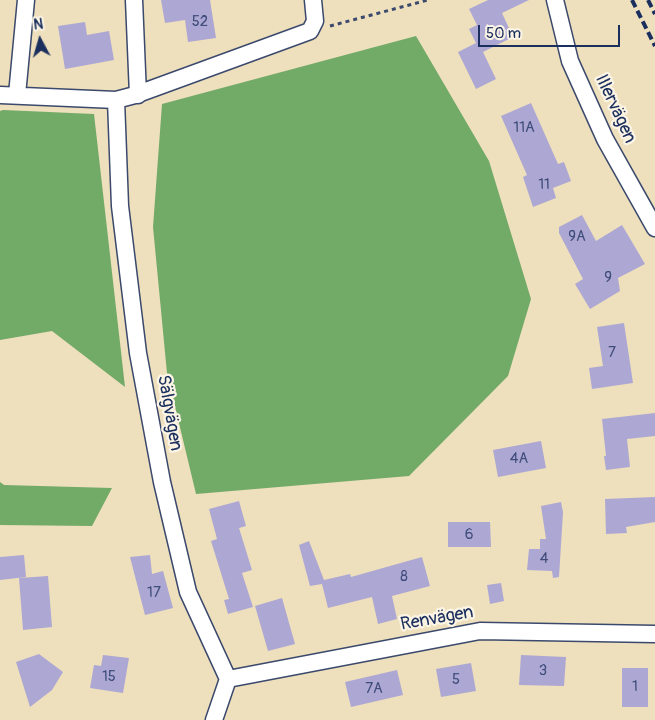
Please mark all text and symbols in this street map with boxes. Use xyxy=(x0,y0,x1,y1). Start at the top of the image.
house number: 52 xyxy=(192,13,208,31)
north arrow xyxy=(15,15,65,65)
scale bar xyxy=(480,15,622,47)
text: N xyxy=(33,16,44,34)
text: 50 m xyxy=(486,24,521,43)
street label: Illervägen xyxy=(590,71,640,147)
house number: 11A xyxy=(513,119,535,137)
house number: 11 xyxy=(538,176,550,194)
house number: 9A xyxy=(568,228,586,246)
house number: 9 xyxy=(604,269,612,287)
house number: 7 xyxy=(608,344,616,362)
street label: Sälgvägen xyxy=(152,373,186,453)
house number: 4A xyxy=(510,450,528,468)
house number: 6 xyxy=(465,526,473,544)
house number: 4 xyxy=(540,550,548,568)
house number: 8 xyxy=(400,568,408,586)
house number: 17 xyxy=(147,584,161,602)
street label: Renvägen xyxy=(399,602,475,636)
house number: 3 xyxy=(539,662,547,680)
house number: 15 xyxy=(102,668,116,686)
house number: 5 xyxy=(452,671,460,689)
house number: 1 xyxy=(632,678,638,696)
house number: 7A xyxy=(365,680,383,698)

